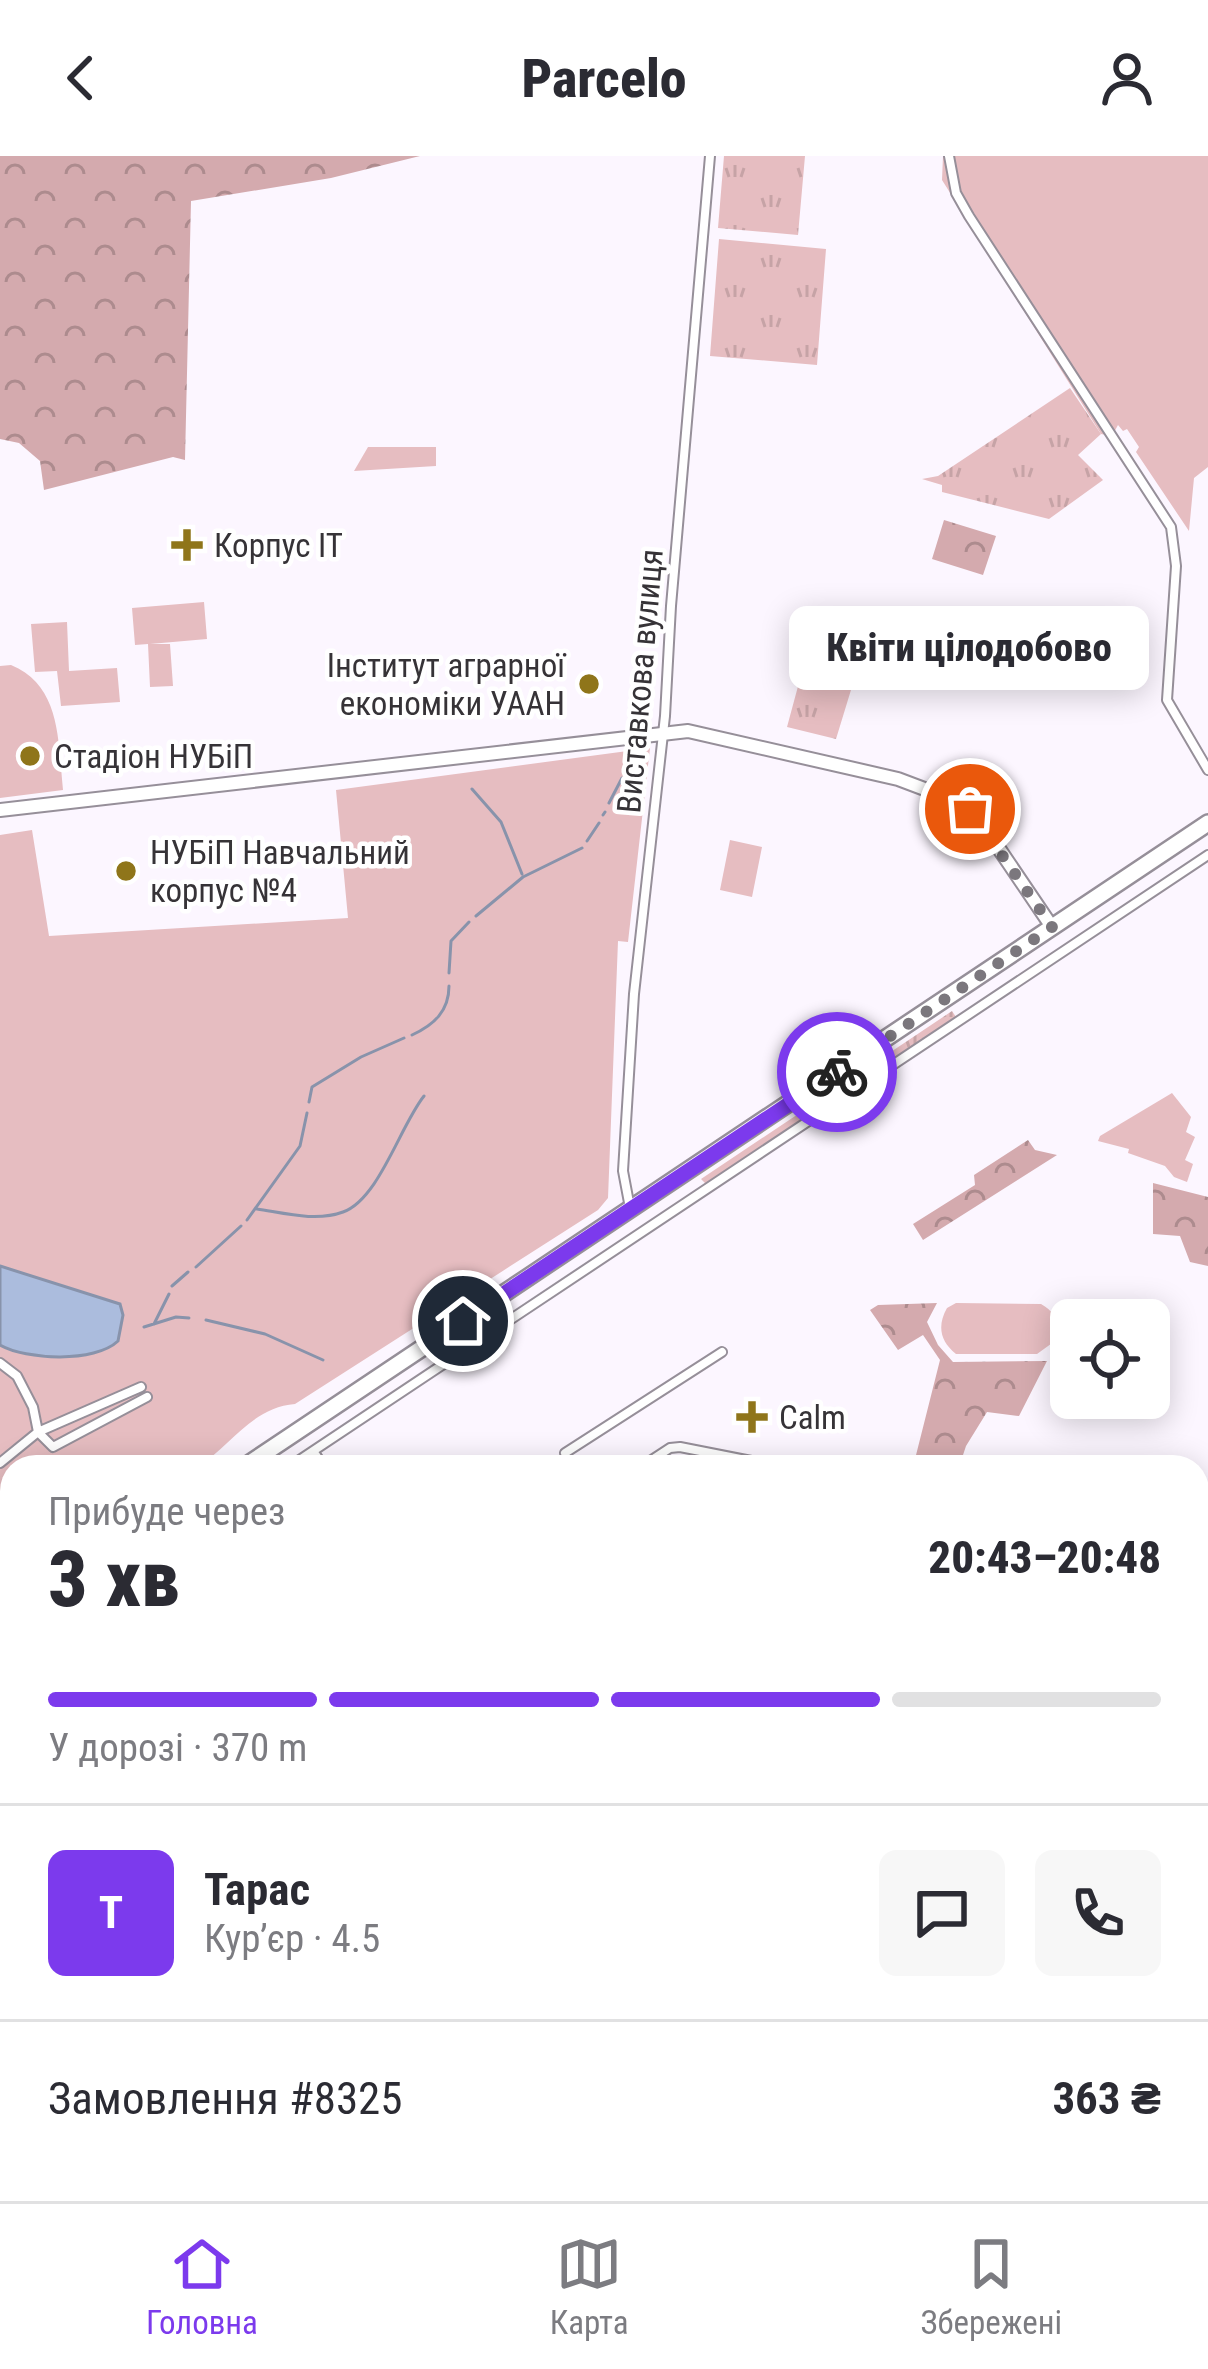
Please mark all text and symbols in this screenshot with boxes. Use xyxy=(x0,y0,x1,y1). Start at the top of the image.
icon: back xyxy=(48,45,114,111)
icon: person xyxy=(1094,45,1160,111)
text: Parcelo xyxy=(521,47,687,110)
place label: Корпус ІТ xyxy=(214,526,343,565)
marker: Корпус ІТ xyxy=(171,529,203,561)
street label: Виставкова вулиця xyxy=(609,547,671,815)
callout: Квіти цілодобово xyxy=(790,605,1150,689)
text: Квіти цілодобово xyxy=(826,625,1112,671)
place label: Інститут аграрної економіки УААН xyxy=(327,646,567,723)
marker: Інститут аграрної економіки УААН xyxy=(576,671,602,697)
place label: Стадіон НУБіП xyxy=(54,737,253,776)
marker: Стадіон НУБіП xyxy=(17,743,43,769)
pin xyxy=(919,758,1021,860)
icon: bag xyxy=(937,776,1003,842)
place label: НУБіП Навчальний корпус №4 xyxy=(150,833,410,910)
marker: НУБіП Навчальний корпус №4 xyxy=(113,858,139,884)
courier xyxy=(777,1012,897,1132)
icon: bike xyxy=(804,1039,870,1105)
pin xyxy=(412,1270,514,1372)
icon: home xyxy=(430,1288,496,1354)
map controls xyxy=(1050,1299,1170,1419)
button: locate xyxy=(1050,1299,1170,1419)
place label: Calm xyxy=(779,1398,846,1437)
marker: Calm xyxy=(736,1401,768,1433)
text: Прибуде через xyxy=(48,1489,285,1535)
text: 20:43–20:48 xyxy=(928,1531,1161,1584)
text: 3 хв xyxy=(48,1534,180,1625)
text: У дорозі · 370 m xyxy=(48,1725,307,1771)
button: chat xyxy=(879,1850,1005,1976)
button: phone xyxy=(1035,1850,1161,1976)
text: Тарас xyxy=(204,1863,310,1916)
text: Т xyxy=(99,1886,123,1939)
text: Кур’єр · 4.5 xyxy=(204,1916,380,1962)
text: Замовлення #8325 xyxy=(48,2072,403,2125)
text: 363 ₴ xyxy=(1052,2072,1161,2125)
tab: Головна xyxy=(146,2231,258,2342)
tab: Карта xyxy=(550,2231,629,2342)
tab: Збережені xyxy=(920,2231,1062,2342)

